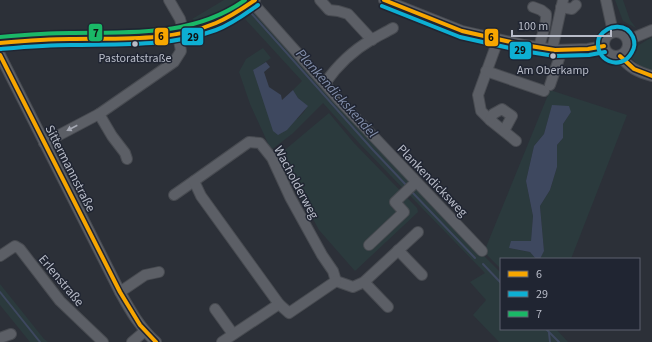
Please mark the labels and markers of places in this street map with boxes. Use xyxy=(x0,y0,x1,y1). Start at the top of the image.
marker: Pastoratstraße xyxy=(130,39,140,49)
place label: Pastoratstraße xyxy=(99,50,171,67)
marker: Am Oberkamp xyxy=(548,51,558,61)
place label: Am Oberkamp xyxy=(517,62,589,79)

